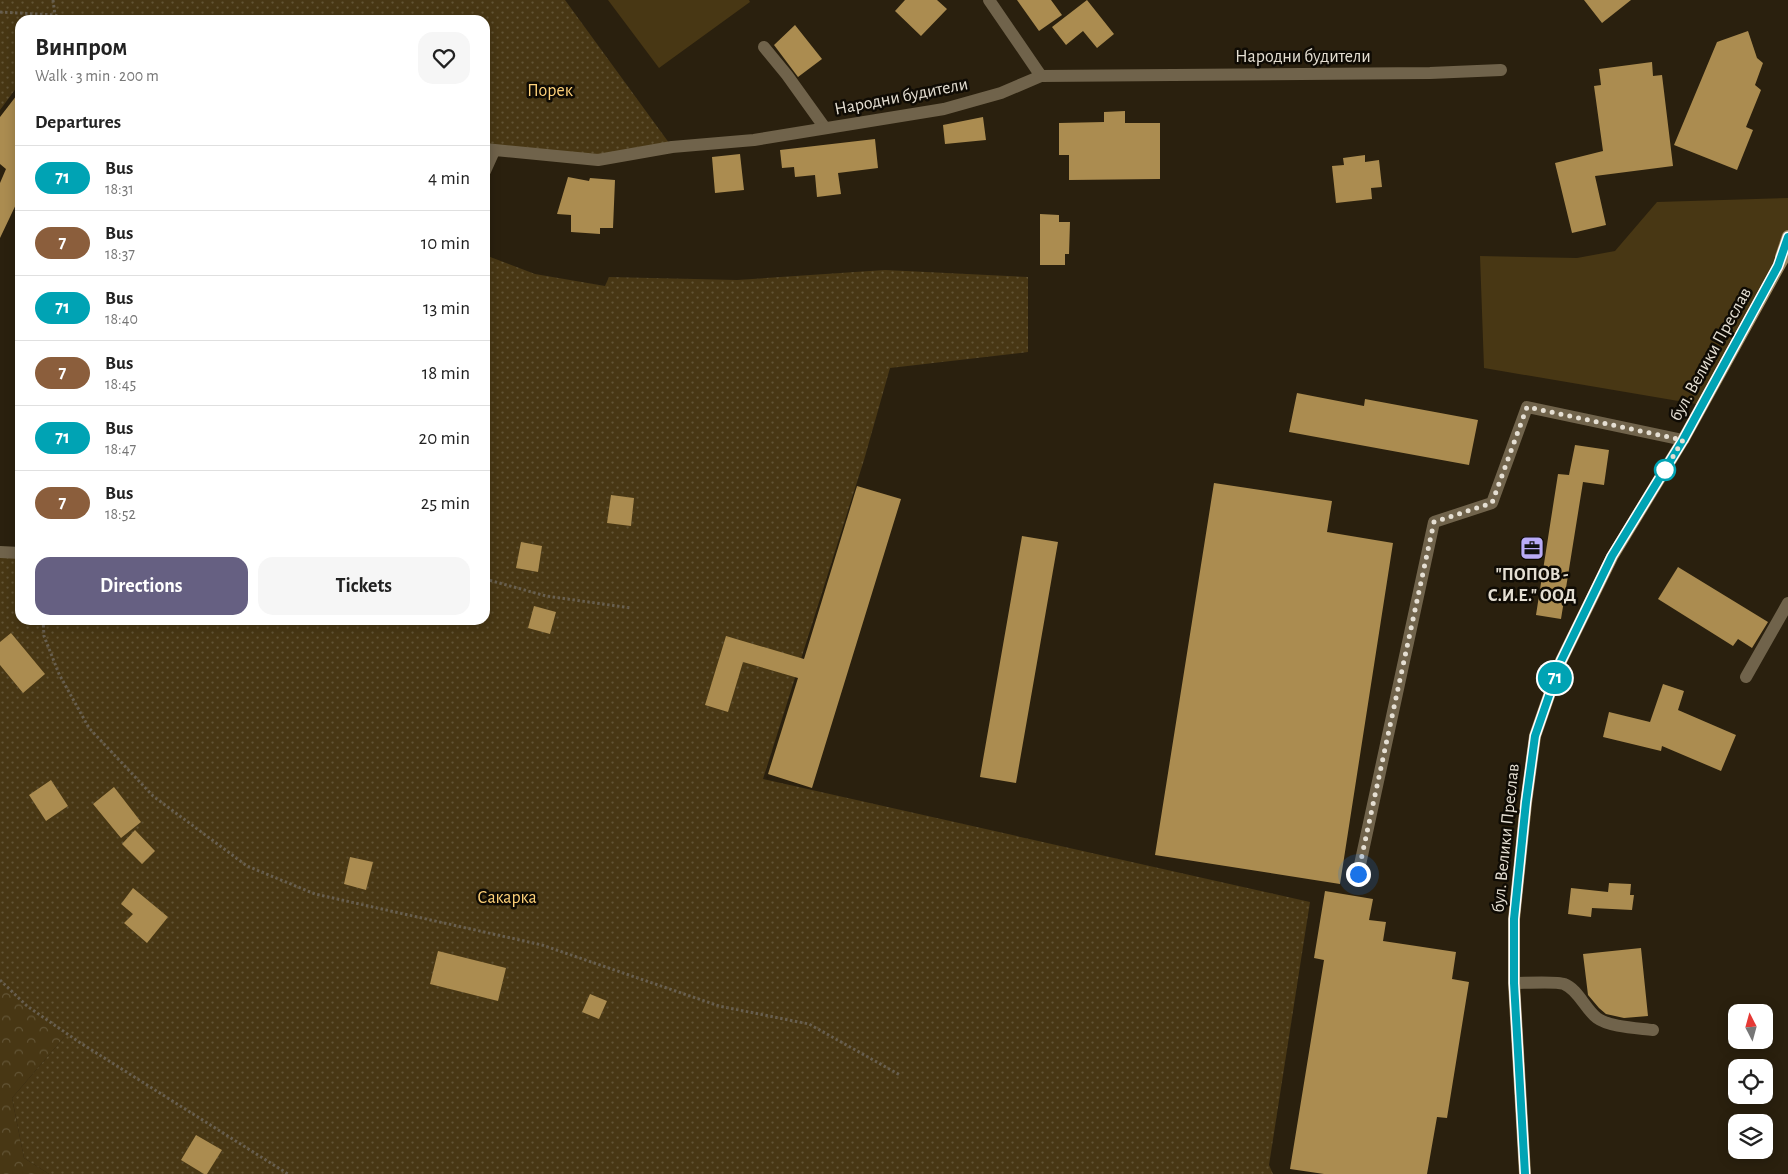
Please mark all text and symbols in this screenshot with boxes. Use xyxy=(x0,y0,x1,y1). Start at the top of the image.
button: heart xyxy=(418,32,470,84)
text: Винпром xyxy=(35,36,127,60)
street label: Народни будители xyxy=(1235,47,1371,66)
text: Walk · 3 min · 200 m xyxy=(35,68,159,84)
street label: Народни будители xyxy=(833,74,970,119)
park label: Порек xyxy=(527,82,574,100)
text: Departures xyxy=(35,113,121,132)
text: Bus xyxy=(105,159,133,178)
text: 71 xyxy=(55,169,70,187)
text: 4 min xyxy=(428,169,470,188)
text: 18:31 xyxy=(105,181,134,197)
text: Bus xyxy=(105,224,133,243)
text: 7 xyxy=(59,234,66,252)
text: 10 min xyxy=(421,234,470,253)
text: 18:37 xyxy=(105,246,135,262)
street label: бул. Велики Преслав xyxy=(1666,284,1755,424)
text: Bus xyxy=(105,289,133,308)
text: 71 xyxy=(55,299,70,317)
text: 13 min xyxy=(423,299,470,318)
text: 18:40 xyxy=(105,311,138,327)
text: Bus xyxy=(105,354,133,373)
text: 7 xyxy=(59,364,66,382)
text: 18 min xyxy=(422,364,470,383)
text: 18:45 xyxy=(105,376,136,392)
text: Bus xyxy=(105,419,133,438)
text: 71 xyxy=(55,429,70,447)
text: 20 min xyxy=(419,429,470,448)
text: 18:47 xyxy=(105,441,136,457)
unlabelled marker xyxy=(1654,459,1676,481)
text: Bus xyxy=(105,484,133,503)
text: 7 xyxy=(59,494,66,512)
text: 25 min xyxy=(421,494,470,513)
text: 18:52 xyxy=(105,506,136,522)
office icon: "ПОПОВ - С.И.Е." ООД xyxy=(1519,535,1545,561)
button: Directions xyxy=(35,557,248,615)
button: Tickets xyxy=(258,557,470,615)
place label: "ПОПОВ - С.И.Е." ООД xyxy=(1488,566,1576,605)
line badge: 71 xyxy=(1532,662,1578,694)
text: 71 xyxy=(1548,669,1562,687)
street label: бул. Велики Преслав xyxy=(1488,763,1523,913)
your location xyxy=(1346,862,1371,887)
park label: Сакарка xyxy=(477,889,537,907)
north arrow xyxy=(1728,1004,1772,1049)
map controls xyxy=(1728,1004,1773,1159)
button: locate xyxy=(1728,1059,1773,1104)
button: layers xyxy=(1728,1114,1773,1159)

